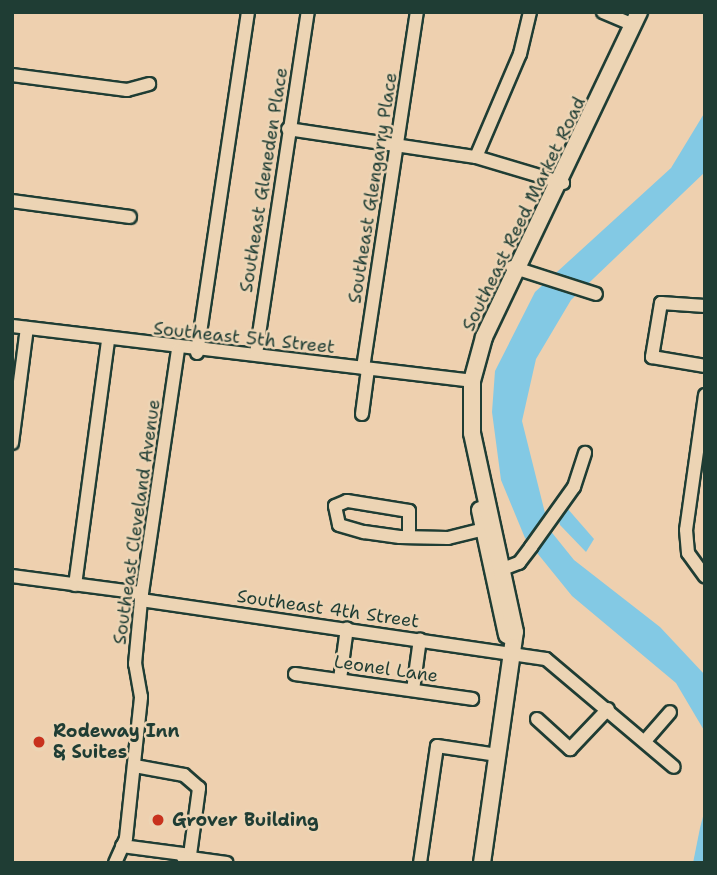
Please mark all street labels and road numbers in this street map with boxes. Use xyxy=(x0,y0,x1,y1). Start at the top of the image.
street label: Southeast Gleneden Place xyxy=(236,66,292,294)
street label: Southeast Glengarry Place xyxy=(344,71,402,305)
street label: Southeast Reed Market Road xyxy=(458,93,590,335)
street label: Southeast 5th Street xyxy=(152,318,336,358)
street label: Southeast Cleveland Avenue xyxy=(109,398,165,646)
street label: Southeast 4th Street xyxy=(236,586,420,632)
street label: Leonel Lane xyxy=(333,651,439,687)

